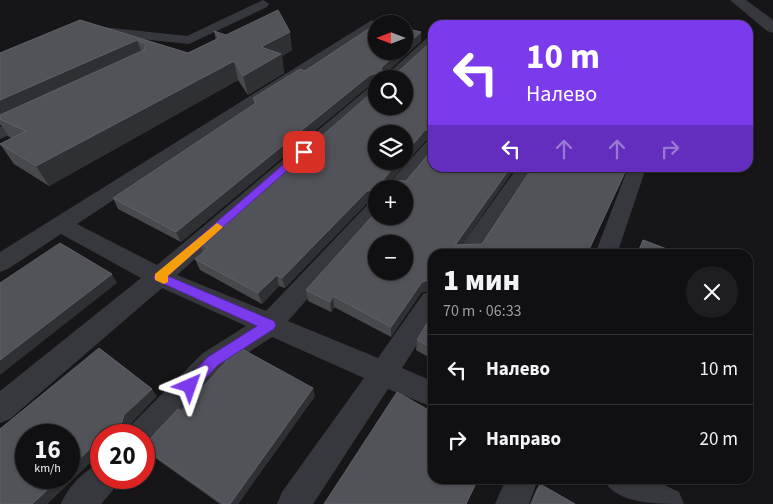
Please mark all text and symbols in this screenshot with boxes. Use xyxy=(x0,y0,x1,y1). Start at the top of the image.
north arrow xyxy=(368,15,412,60)
map controls xyxy=(368,15,413,280)
text: 10 m xyxy=(526,32,600,82)
icon: left xyxy=(443,40,508,105)
button: search xyxy=(368,70,413,115)
text: Налево xyxy=(526,78,597,110)
button: layers xyxy=(368,125,413,170)
pin xyxy=(283,131,325,173)
icon: left xyxy=(497,135,525,163)
icon: ahead xyxy=(550,135,578,163)
icon: ahead xyxy=(603,135,631,163)
icon: right xyxy=(656,135,684,163)
icon: arrive xyxy=(290,138,318,166)
button: + xyxy=(368,180,413,225)
button: − xyxy=(368,235,413,280)
text: 1 мин xyxy=(443,259,520,302)
button: close xyxy=(686,266,738,318)
text: 70 m · 06:33 xyxy=(443,300,522,322)
icon: left xyxy=(443,356,471,384)
text: Налево xyxy=(486,356,550,383)
text: 10 m xyxy=(700,356,738,383)
position arrow xyxy=(163,359,215,411)
speed limit sign: 20 xyxy=(90,424,155,489)
icon: right xyxy=(443,426,471,454)
text: Направо xyxy=(486,426,561,453)
text: 20 m xyxy=(700,426,738,453)
text: 16 xyxy=(34,432,61,468)
text: km/h xyxy=(34,460,61,477)

